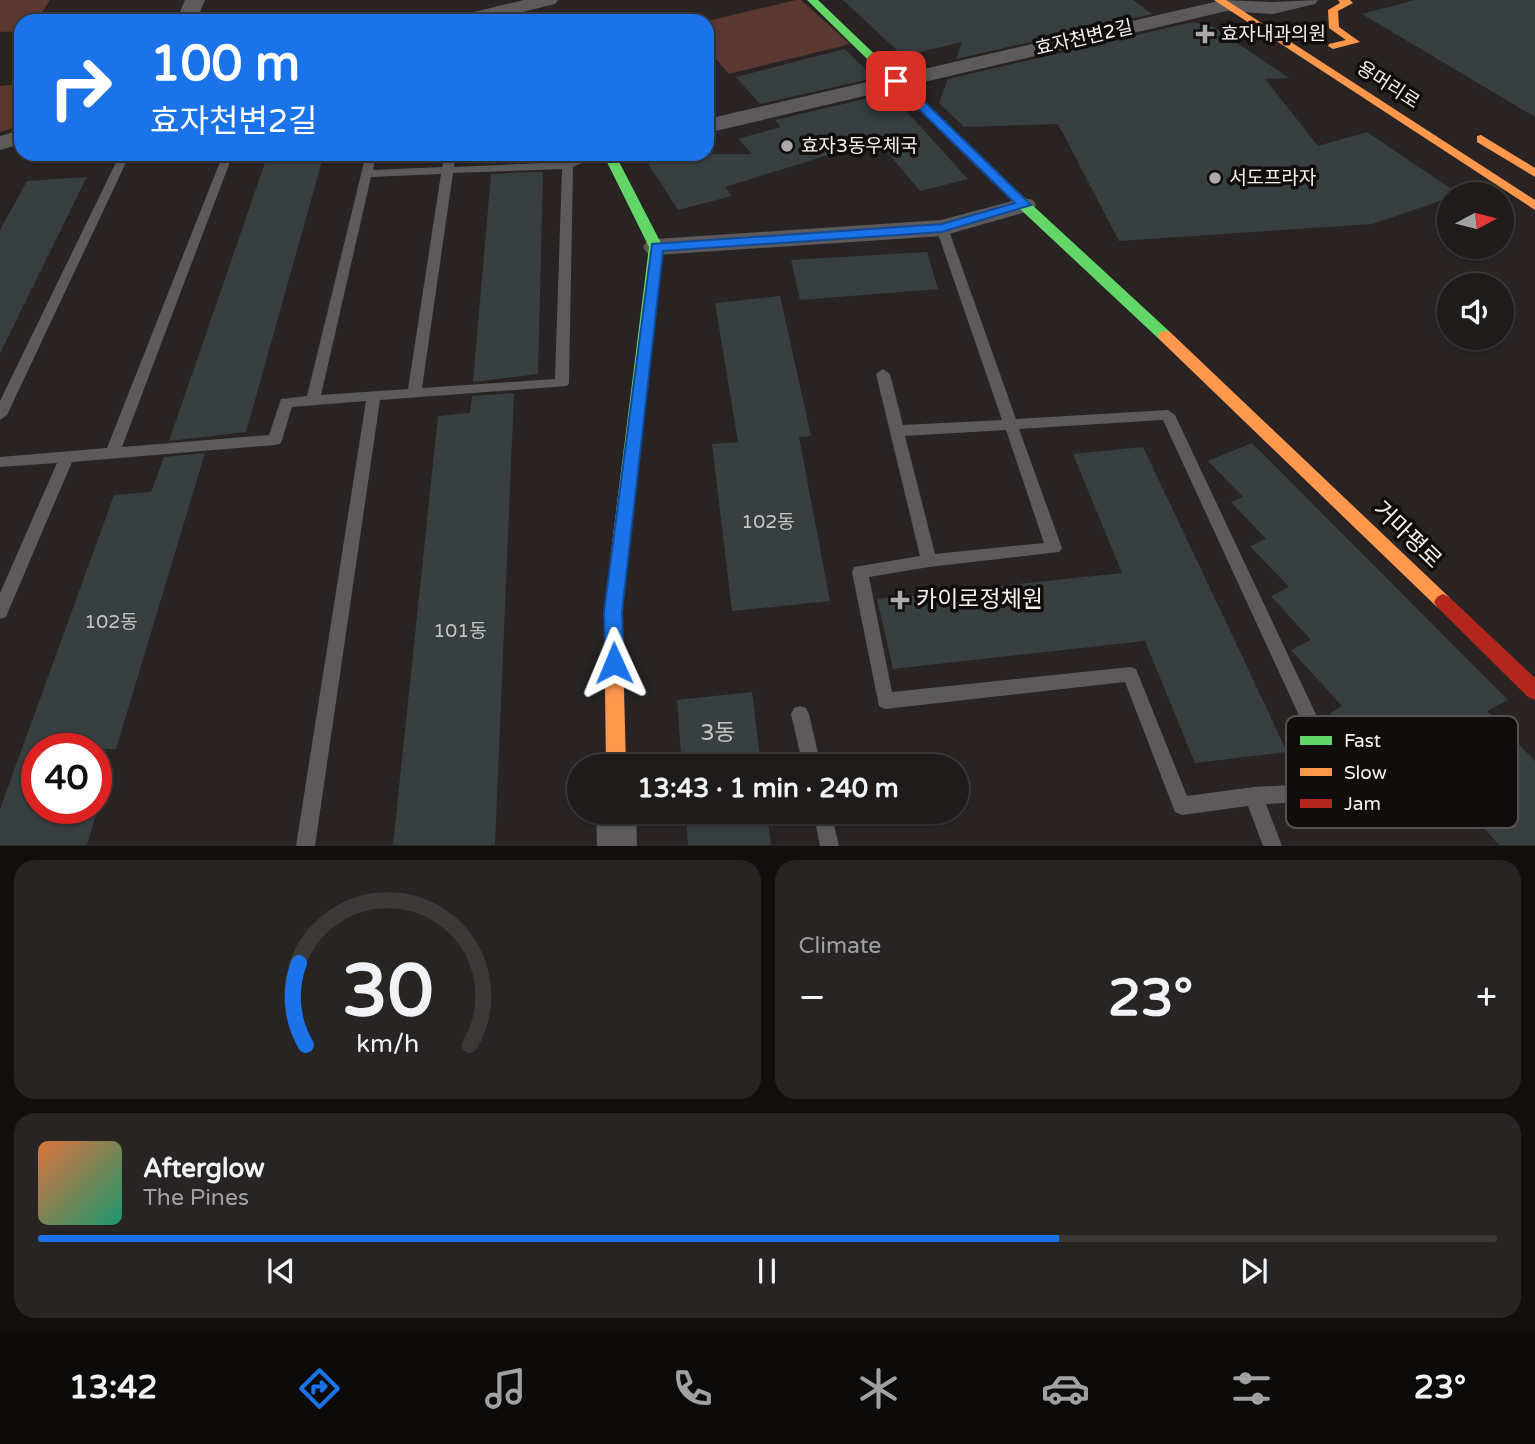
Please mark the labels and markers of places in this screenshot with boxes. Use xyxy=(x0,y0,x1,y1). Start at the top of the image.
place label: 효자내과의원 xyxy=(1221,23,1326,45)
marker: 효자내과의원 xyxy=(1195,24,1215,44)
pin xyxy=(866,51,926,111)
place label: 효자3동우체국 xyxy=(801,135,918,157)
marker: 효자3동우체국 xyxy=(779,138,795,154)
place label: 서도프라자 xyxy=(1229,167,1316,189)
marker: 서도프라자 xyxy=(1207,170,1223,186)
place label: 카이로정체원 xyxy=(916,586,1043,614)
marker: 카이로정체원 xyxy=(890,590,910,610)

